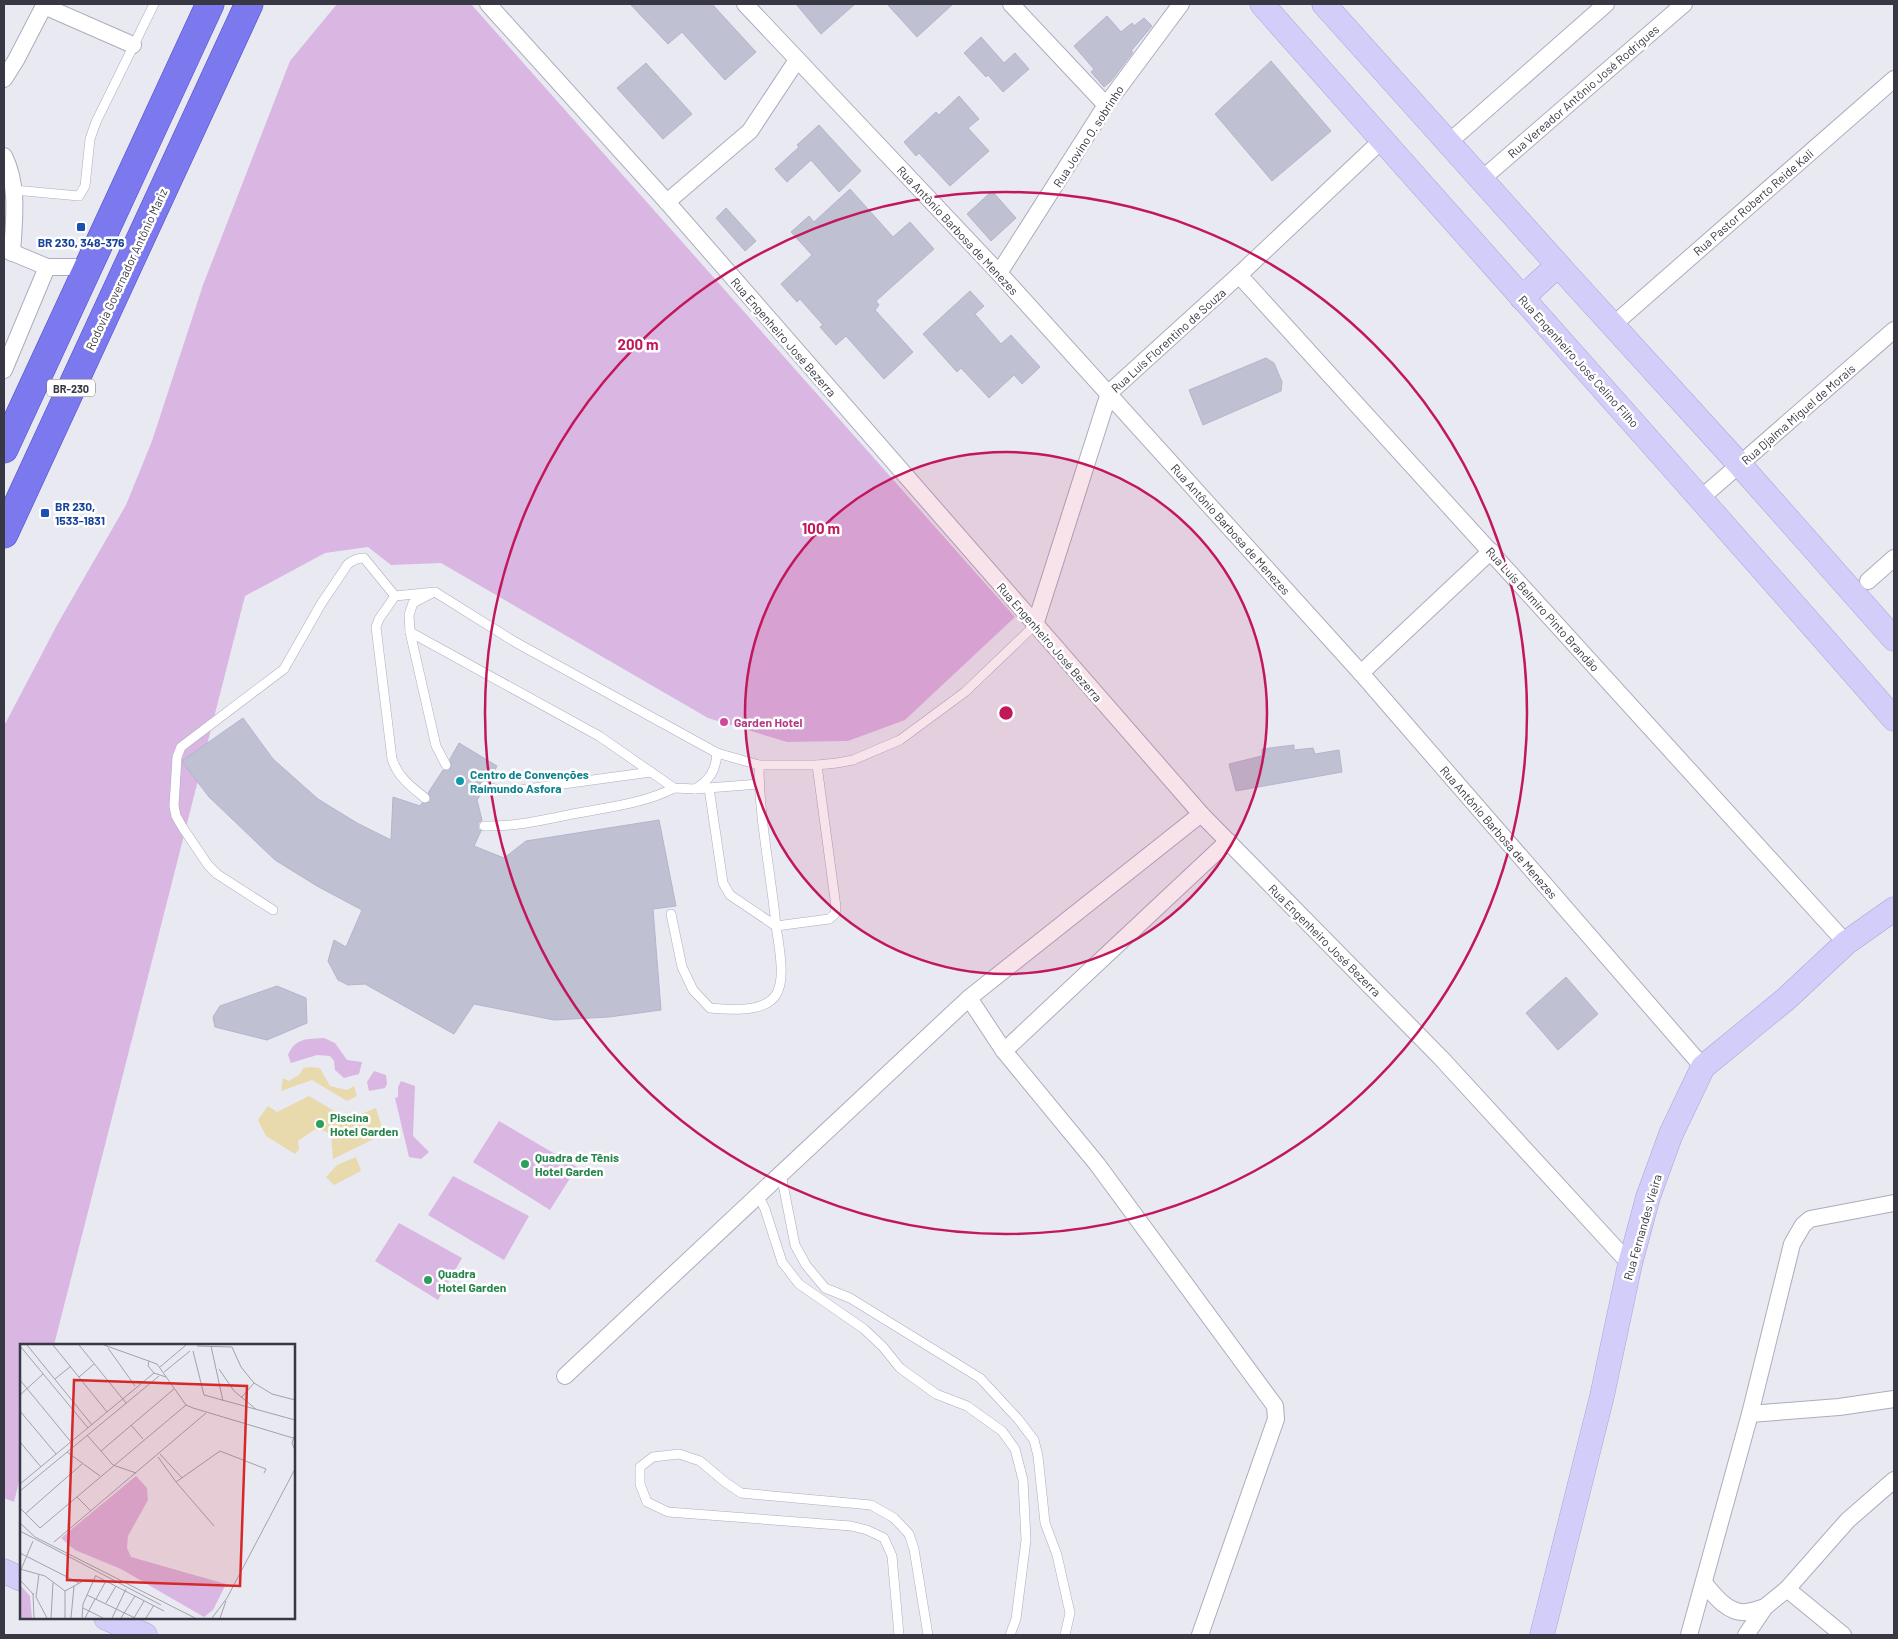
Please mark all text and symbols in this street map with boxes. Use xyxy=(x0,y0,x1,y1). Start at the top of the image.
street label: Rua Vereador Antônio José Rodrigues xyxy=(1505,21,1662,160)
street label: Rua Jovino O. sobrinho xyxy=(1050,83,1126,189)
street label: Rua Pastor Roberto Reide Kali xyxy=(1690,146,1816,258)
street label: Rua Antônio Barbosa de Menezes xyxy=(895,163,1022,297)
street label: Rodovia Governador Antônio Mariz xyxy=(82,186,170,352)
marker: BR 230, 348-376 xyxy=(75,221,87,233)
place label: BR 230, 348-376 xyxy=(38,235,125,249)
street label: Rua Engenheiro José Bezerra xyxy=(729,275,839,399)
street label: Rua Luís Florentino de Souza xyxy=(1108,285,1228,395)
street label: Rua Engenheiro José Celino Filho xyxy=(1516,292,1642,430)
text: 200 m xyxy=(617,335,659,353)
street label: Rua Djalma Miguel de Morais xyxy=(1738,361,1858,467)
road number: BR-230 xyxy=(47,379,95,396)
street label: Rua Antônio Barbosa de Menezes xyxy=(1169,461,1294,597)
place label: BR 230, 1533-1831 xyxy=(55,499,105,527)
marker: BR 230, 1533-1831 xyxy=(39,507,51,519)
text: 100 m xyxy=(802,519,840,537)
street label: Rua Luís Belmiro Pinto Brandão xyxy=(1483,544,1603,674)
street label: Rua Engenheiro José Bezerra xyxy=(995,580,1105,704)
centre of rings xyxy=(997,704,1015,722)
place label: Garden Hotel xyxy=(734,715,802,729)
marker: Garden Hotel xyxy=(718,716,730,728)
street label: Rua Antônio Barbosa de Menezes xyxy=(1438,763,1560,901)
place label: Centro de Convenções Raimundo Asfora xyxy=(470,767,589,795)
marker: Centro de Convenções Raimundo Asfora xyxy=(454,775,466,787)
street label: Rua Engenheiro José Bezerra xyxy=(1266,881,1384,999)
place label: Piscina Hotel Garden xyxy=(330,1110,398,1138)
marker: Piscina Hotel Garden xyxy=(314,1118,326,1130)
place label: Quadra de Tênis Hotel Garden xyxy=(535,1150,619,1178)
marker: Quadra de Tênis Hotel Garden xyxy=(519,1158,531,1170)
street label: Rua Fernandes Vieira xyxy=(1620,1172,1664,1282)
place label: Quadra Hotel Garden xyxy=(438,1266,506,1294)
marker: Quadra Hotel Garden xyxy=(422,1274,434,1286)
inset map xyxy=(20,1344,295,1619)

